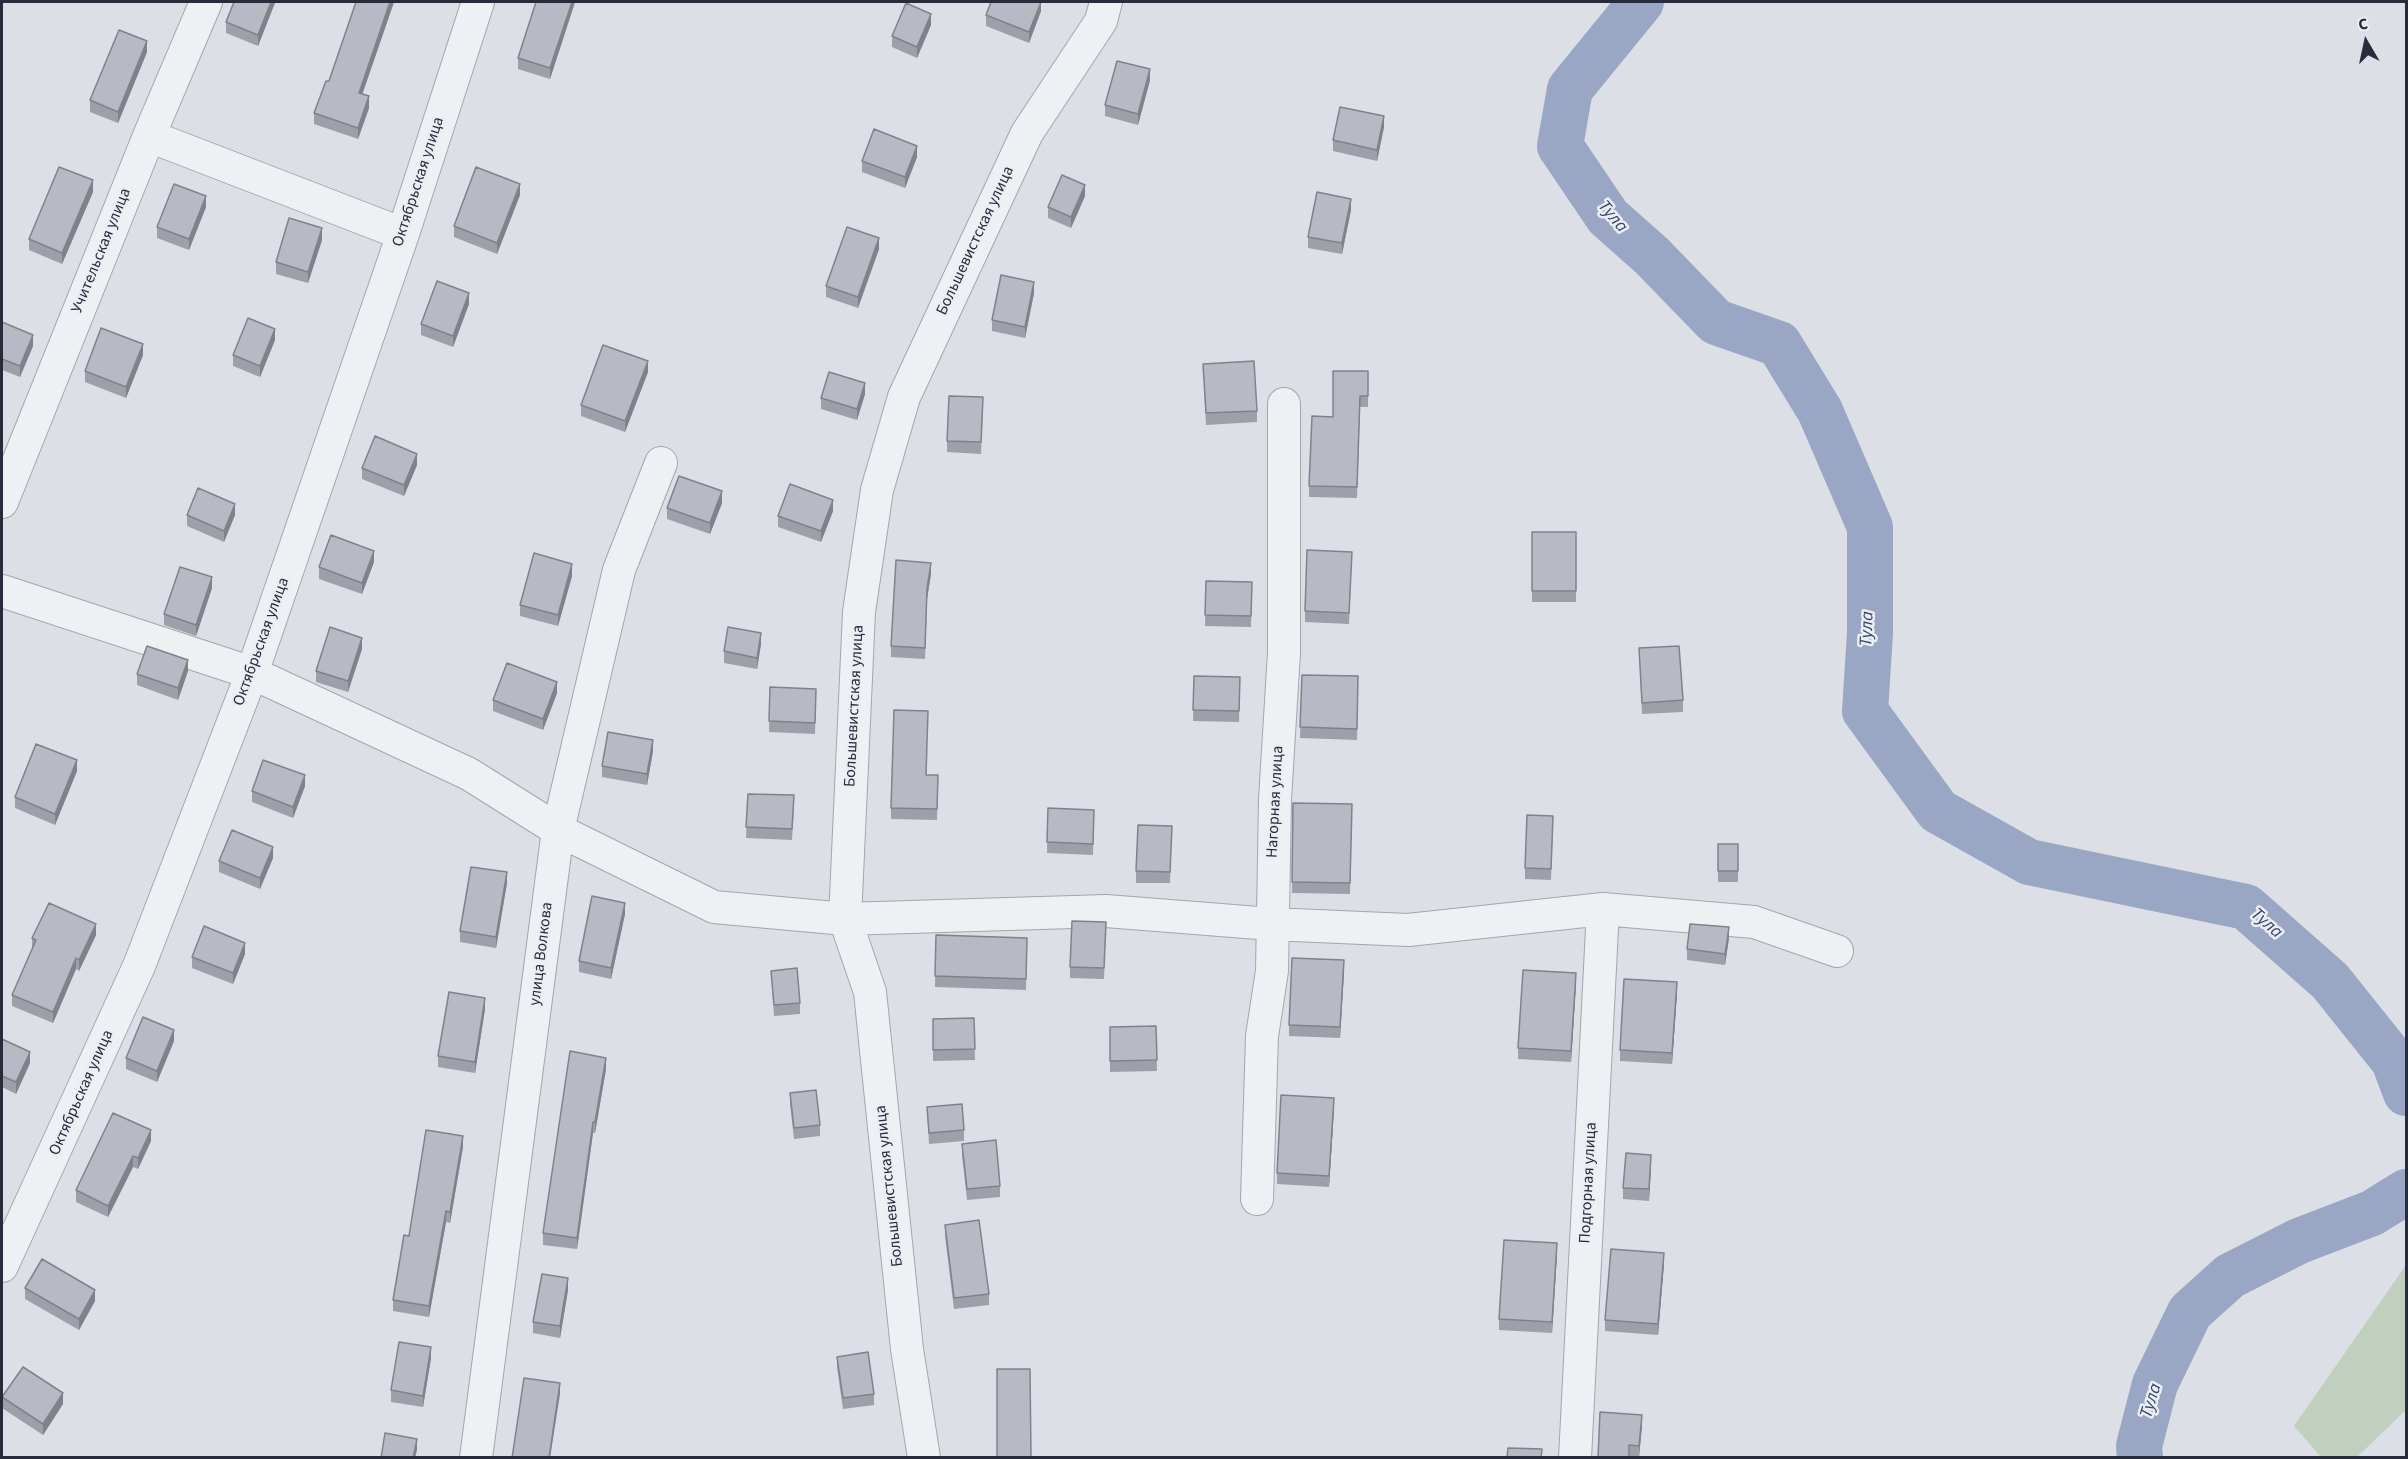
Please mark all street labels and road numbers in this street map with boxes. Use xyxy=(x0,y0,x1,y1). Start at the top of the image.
street label: Октябрьская улица xyxy=(389,115,449,249)
street label: Большевистская улица xyxy=(933,163,1019,319)
street label: Учительская улица xyxy=(68,186,136,316)
street label: Октябрьская улица xyxy=(230,575,294,709)
street label: Большевистская улица xyxy=(841,625,869,787)
street label: Нагорная улица xyxy=(1263,745,1289,859)
street label: улица Волкова xyxy=(526,901,558,1007)
street label: Октябрьская улица xyxy=(46,1027,118,1159)
street label: Большевистская улица xyxy=(872,1104,908,1268)
street label: Подгорная улица xyxy=(1576,1122,1602,1244)

